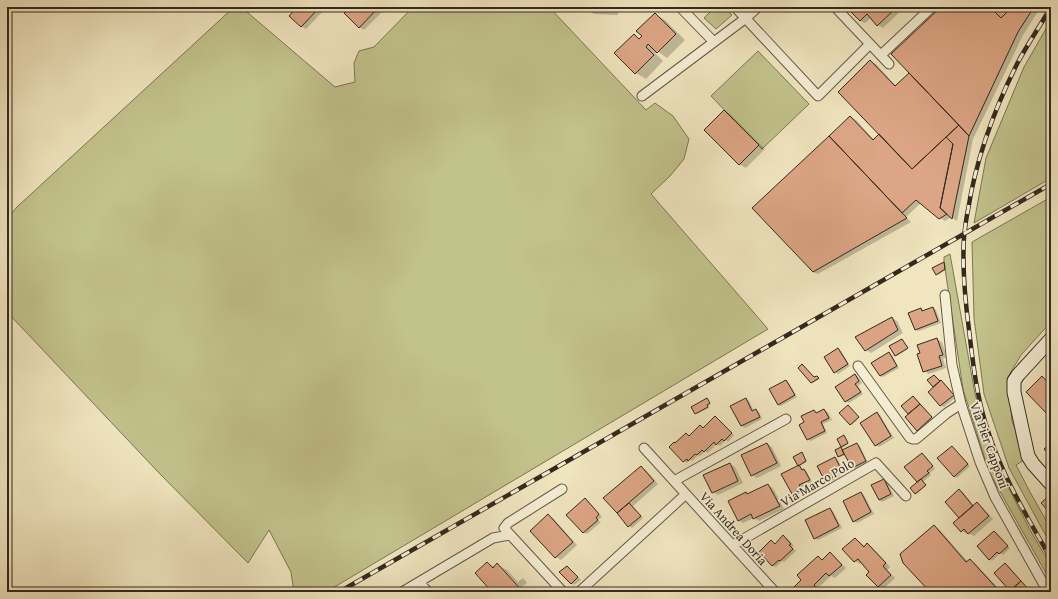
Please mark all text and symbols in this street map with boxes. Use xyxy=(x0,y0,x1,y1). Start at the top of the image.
street label: Via Pier Capponi xyxy=(965,399,1014,491)
street label: Via Marco Polo xyxy=(777,453,858,511)
street label: Via Andrea Doria xyxy=(695,487,772,570)

